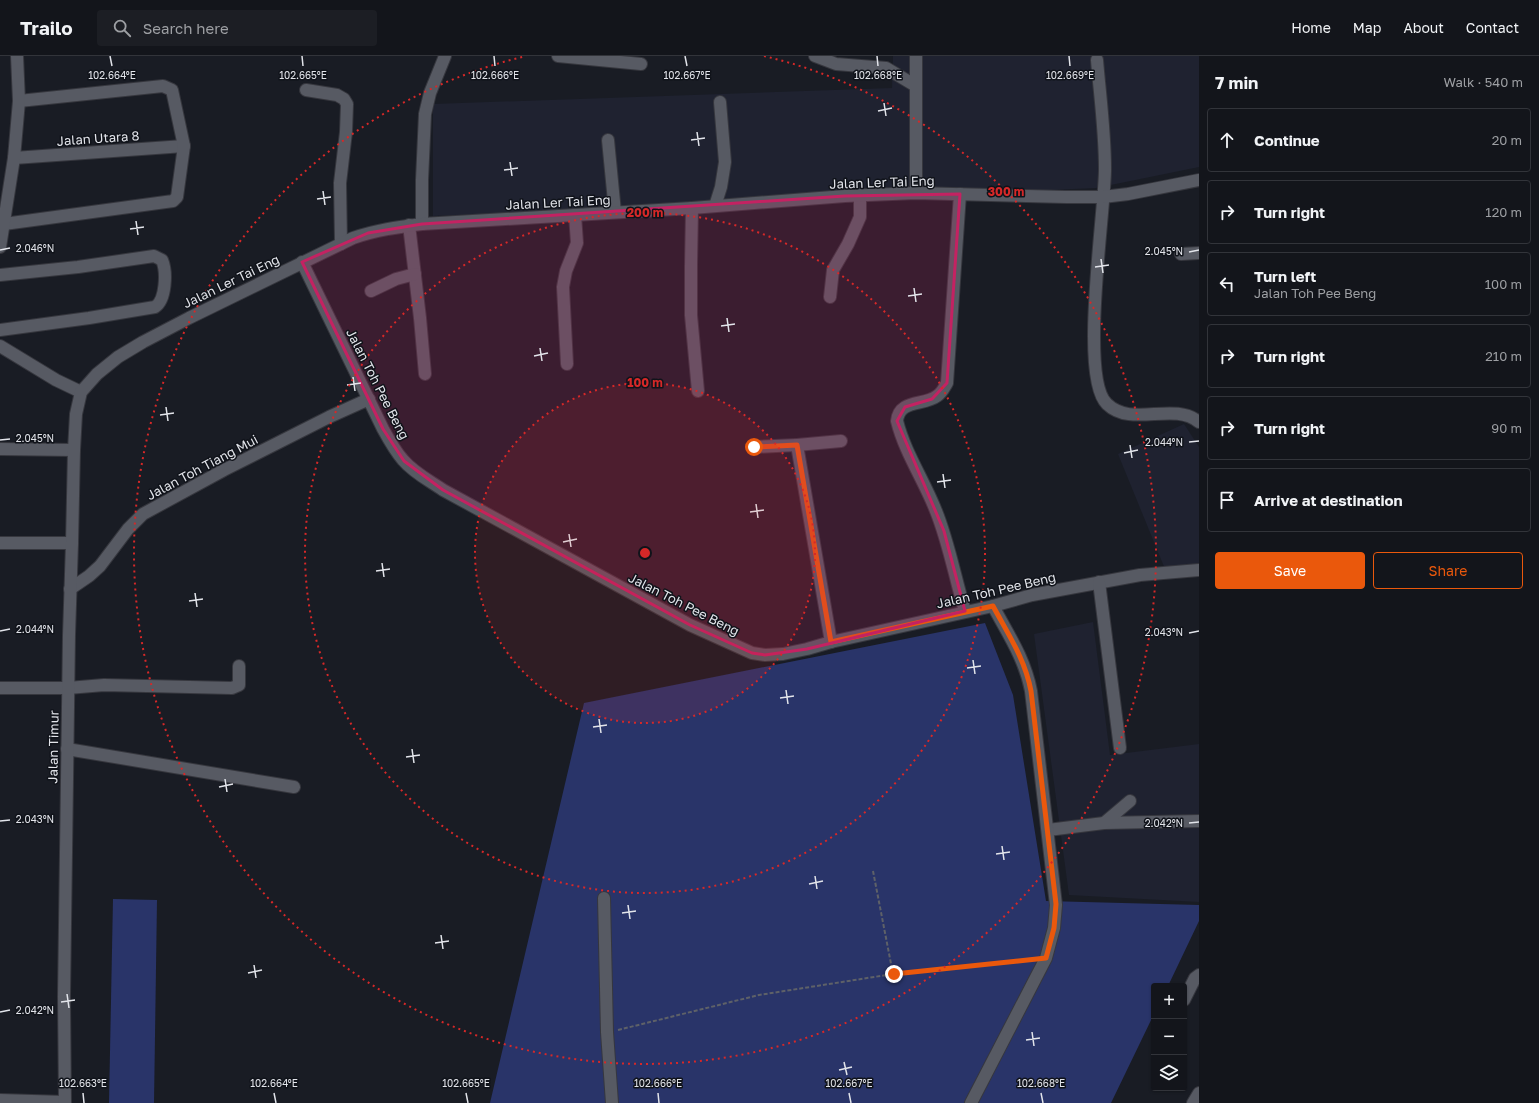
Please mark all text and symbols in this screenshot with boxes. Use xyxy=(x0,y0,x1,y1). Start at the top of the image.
search box xyxy=(97,10,377,46)
text: Trailo xyxy=(20,16,73,39)
icon: search xyxy=(111,17,133,39)
text: Search here xyxy=(143,19,229,37)
text: Home xyxy=(1291,19,1331,36)
text: Map xyxy=(1353,19,1381,36)
text: About xyxy=(1403,19,1444,36)
text: Contact xyxy=(1466,19,1519,36)
text: 102.664°E xyxy=(88,69,136,81)
text: 102.665°E xyxy=(279,69,327,81)
text: 102.666°E xyxy=(471,69,519,81)
text: 102.667°E xyxy=(663,69,711,81)
text: 102.668°E xyxy=(854,69,902,81)
text: 102.669°E xyxy=(1046,69,1094,81)
text: 7 min xyxy=(1215,72,1258,93)
text: Walk · 540 m xyxy=(1444,74,1523,90)
street label: Jalan Utara 8 xyxy=(56,127,140,149)
icon: ahead xyxy=(1216,129,1238,151)
text: Continue xyxy=(1254,131,1320,149)
text: 20 m xyxy=(1492,132,1522,148)
street label: Jalan Ler Tai Eng xyxy=(829,172,935,192)
text: 300 m xyxy=(988,184,1024,199)
street label: Jalan Ler Tai Eng xyxy=(505,191,611,213)
icon: right xyxy=(1216,201,1238,223)
text: Turn right xyxy=(1254,203,1325,221)
text: 120 m xyxy=(1485,204,1522,220)
text: 200 m xyxy=(627,205,663,220)
text: 2.046°N xyxy=(16,242,54,254)
text: 2.045°N xyxy=(1145,245,1183,257)
street label: Jalan Ler Tai Eng xyxy=(180,251,282,311)
text: Turn left xyxy=(1254,267,1316,285)
icon: left xyxy=(1216,273,1238,295)
text: 100 m xyxy=(1485,276,1522,292)
text: Jalan Toh Pee Beng xyxy=(1254,285,1376,301)
street label: Jalan Toh Pee Beng xyxy=(343,326,413,442)
icon: right xyxy=(1216,345,1238,367)
text: Turn right xyxy=(1254,347,1325,365)
text: 210 m xyxy=(1485,348,1522,364)
text: 100 m xyxy=(627,375,663,390)
icon: right xyxy=(1216,417,1238,439)
text: Turn right xyxy=(1254,419,1325,437)
text: 90 m xyxy=(1491,420,1522,436)
street label: Jalan Toh Tiang Mui xyxy=(144,431,260,503)
text: 2.045°N xyxy=(16,432,54,444)
text: 2.044°N xyxy=(1145,436,1183,448)
route start xyxy=(745,438,763,456)
icon: arrive xyxy=(1216,489,1238,511)
text: Arrive at destination xyxy=(1254,491,1403,509)
centre of rings xyxy=(638,546,652,560)
button: Save xyxy=(1215,552,1365,589)
button: Share xyxy=(1373,552,1523,589)
street label: Jalan Toh Pee Beng xyxy=(935,568,1057,612)
street label: Jalan Toh Pee Beng xyxy=(626,569,742,639)
text: 2.044°N xyxy=(16,623,54,635)
text: 2.043°N xyxy=(1145,626,1183,638)
street label: Jalan Timur xyxy=(44,710,62,784)
text: 2.043°N xyxy=(16,813,54,825)
text: 2.042°N xyxy=(1145,817,1183,829)
route end xyxy=(885,965,903,983)
map controls xyxy=(1151,983,1187,1091)
button: + xyxy=(1151,983,1187,1019)
text: 2.042°N xyxy=(16,1004,54,1016)
button: − xyxy=(1151,1019,1187,1055)
button: layers xyxy=(1151,1055,1187,1091)
text: 102.663°E xyxy=(59,1077,107,1089)
text: 102.664°E xyxy=(250,1077,298,1089)
text: 102.665°E xyxy=(442,1077,490,1089)
text: 102.666°E xyxy=(634,1077,682,1089)
text: 102.667°E xyxy=(825,1077,873,1089)
text: 102.668°E xyxy=(1017,1077,1065,1089)

